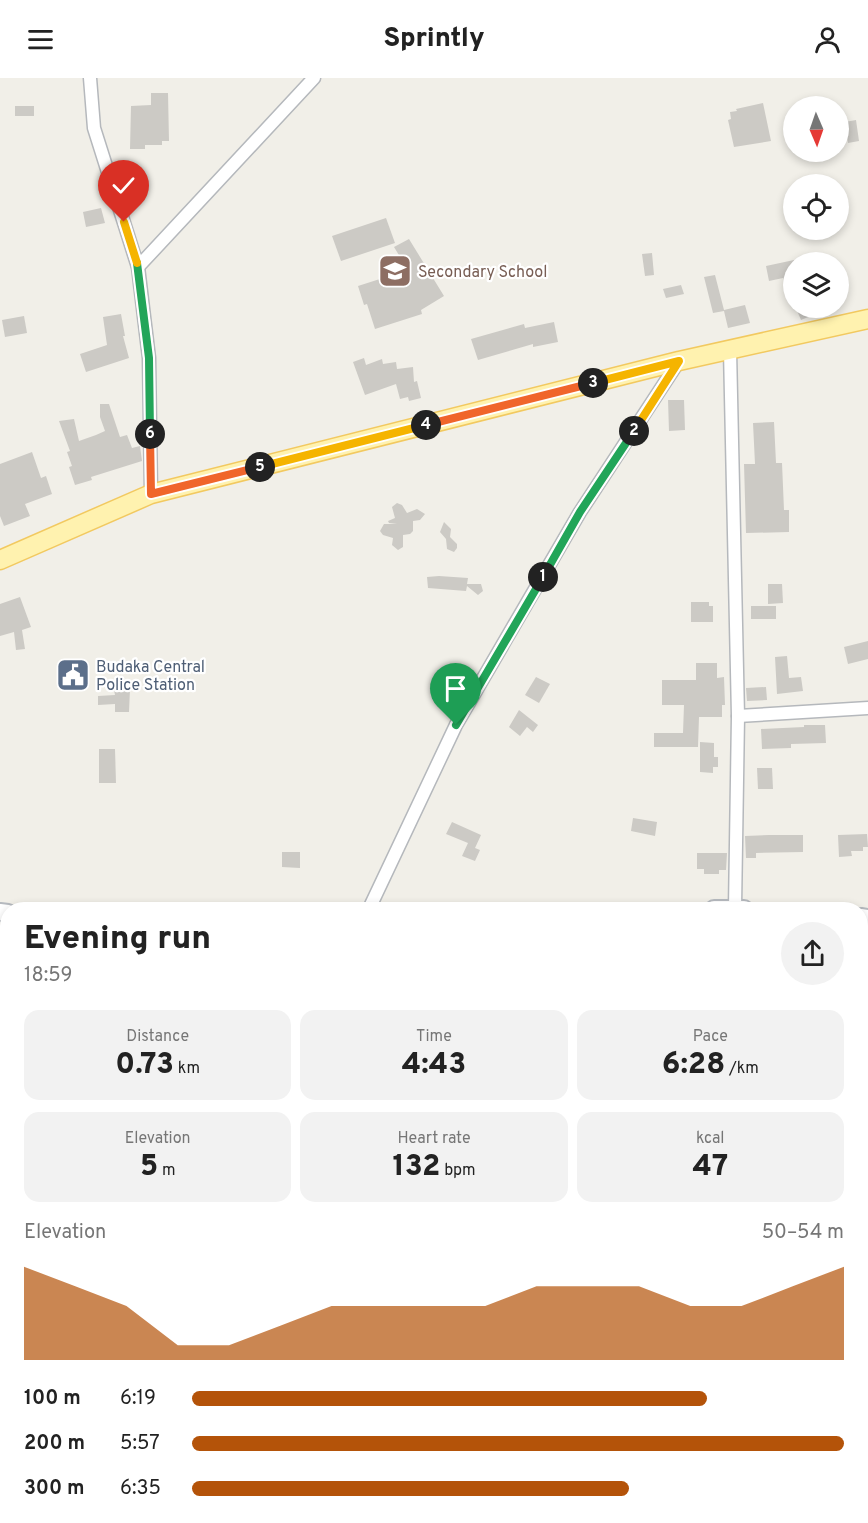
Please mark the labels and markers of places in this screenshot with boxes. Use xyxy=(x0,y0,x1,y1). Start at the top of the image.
pin xyxy=(98,160,149,222)
school or university icon: Secondary School xyxy=(377,253,413,289)
place label: Secondary School xyxy=(418,263,547,283)
pin: 3 xyxy=(578,368,608,398)
pin: 4 xyxy=(411,410,441,440)
pin: 2 xyxy=(619,416,649,446)
pin: 6 xyxy=(135,419,165,449)
pin: 5 xyxy=(245,452,275,482)
pin: 1 xyxy=(528,562,558,592)
public building icon: Budaka Central Police Station xyxy=(55,657,91,693)
place label: Budaka Central Police Station xyxy=(96,658,205,696)
pin xyxy=(430,663,481,725)

